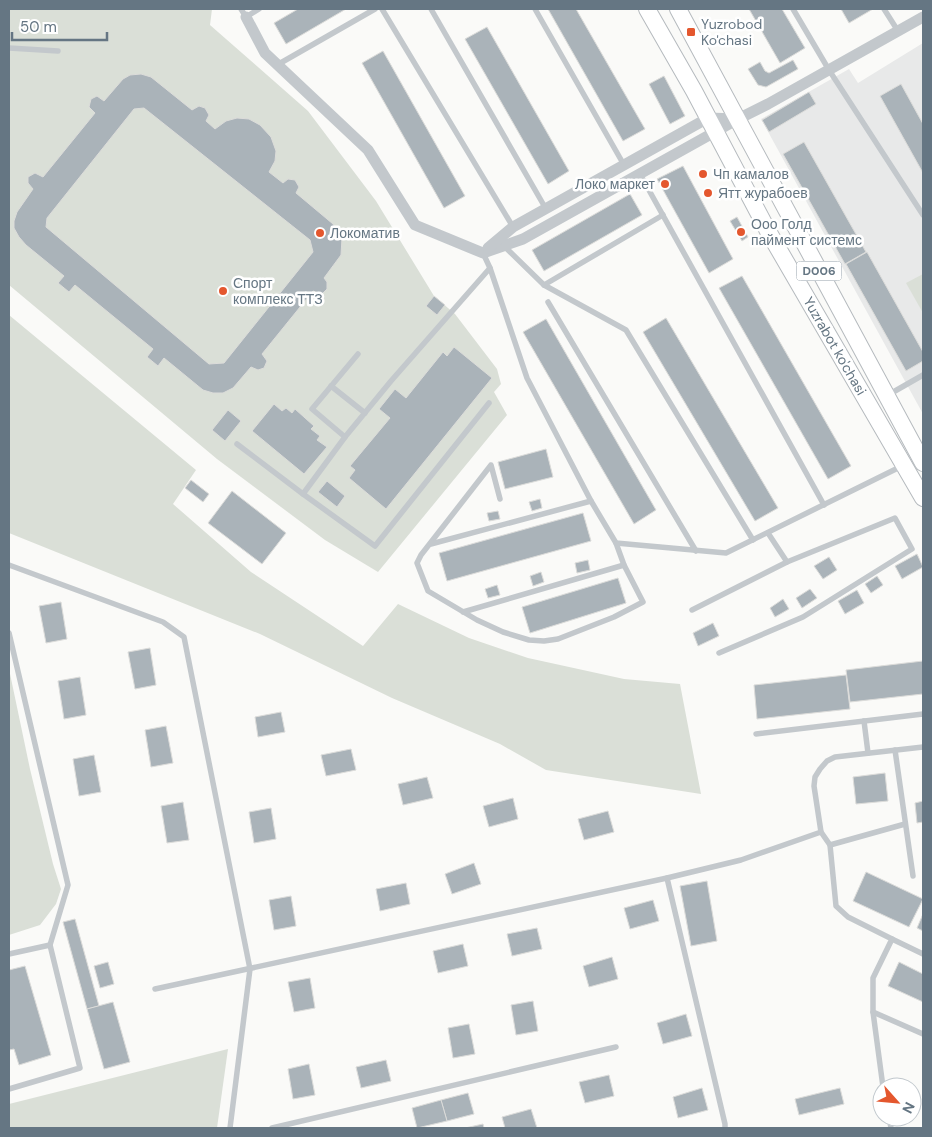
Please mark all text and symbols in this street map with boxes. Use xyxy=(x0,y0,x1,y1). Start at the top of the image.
scale bar xyxy=(12,10,108,42)
place label: Yuzrobod Ko'chasi xyxy=(701,15,762,49)
text: 50 m xyxy=(20,17,57,37)
marker: Yuzrobod Ko'chasi xyxy=(685,26,697,38)
place label: Чп камалов xyxy=(713,165,789,183)
marker: Чп камалов xyxy=(697,168,709,180)
place label: Локо маркет xyxy=(575,175,656,193)
marker: Локо маркет xyxy=(659,178,671,190)
place label: Ятт журабоев xyxy=(718,184,808,202)
marker: Ятт журабоев xyxy=(702,187,714,199)
place label: Ооо Голд паймент системс xyxy=(751,215,862,249)
place label: Локоматив xyxy=(330,224,400,242)
marker: Ооо Голд паймент системс xyxy=(735,226,747,238)
marker: Локоматив xyxy=(314,227,326,239)
road number: D006 xyxy=(796,262,842,280)
place label: Спорт комплекс ТТЗ xyxy=(233,274,323,308)
marker: Спорт комплекс ТТЗ xyxy=(217,285,229,297)
street label: Yuzrabot ko'chasi xyxy=(799,293,871,399)
north arrow xyxy=(872,1077,922,1127)
text: N xyxy=(898,1099,919,1117)

